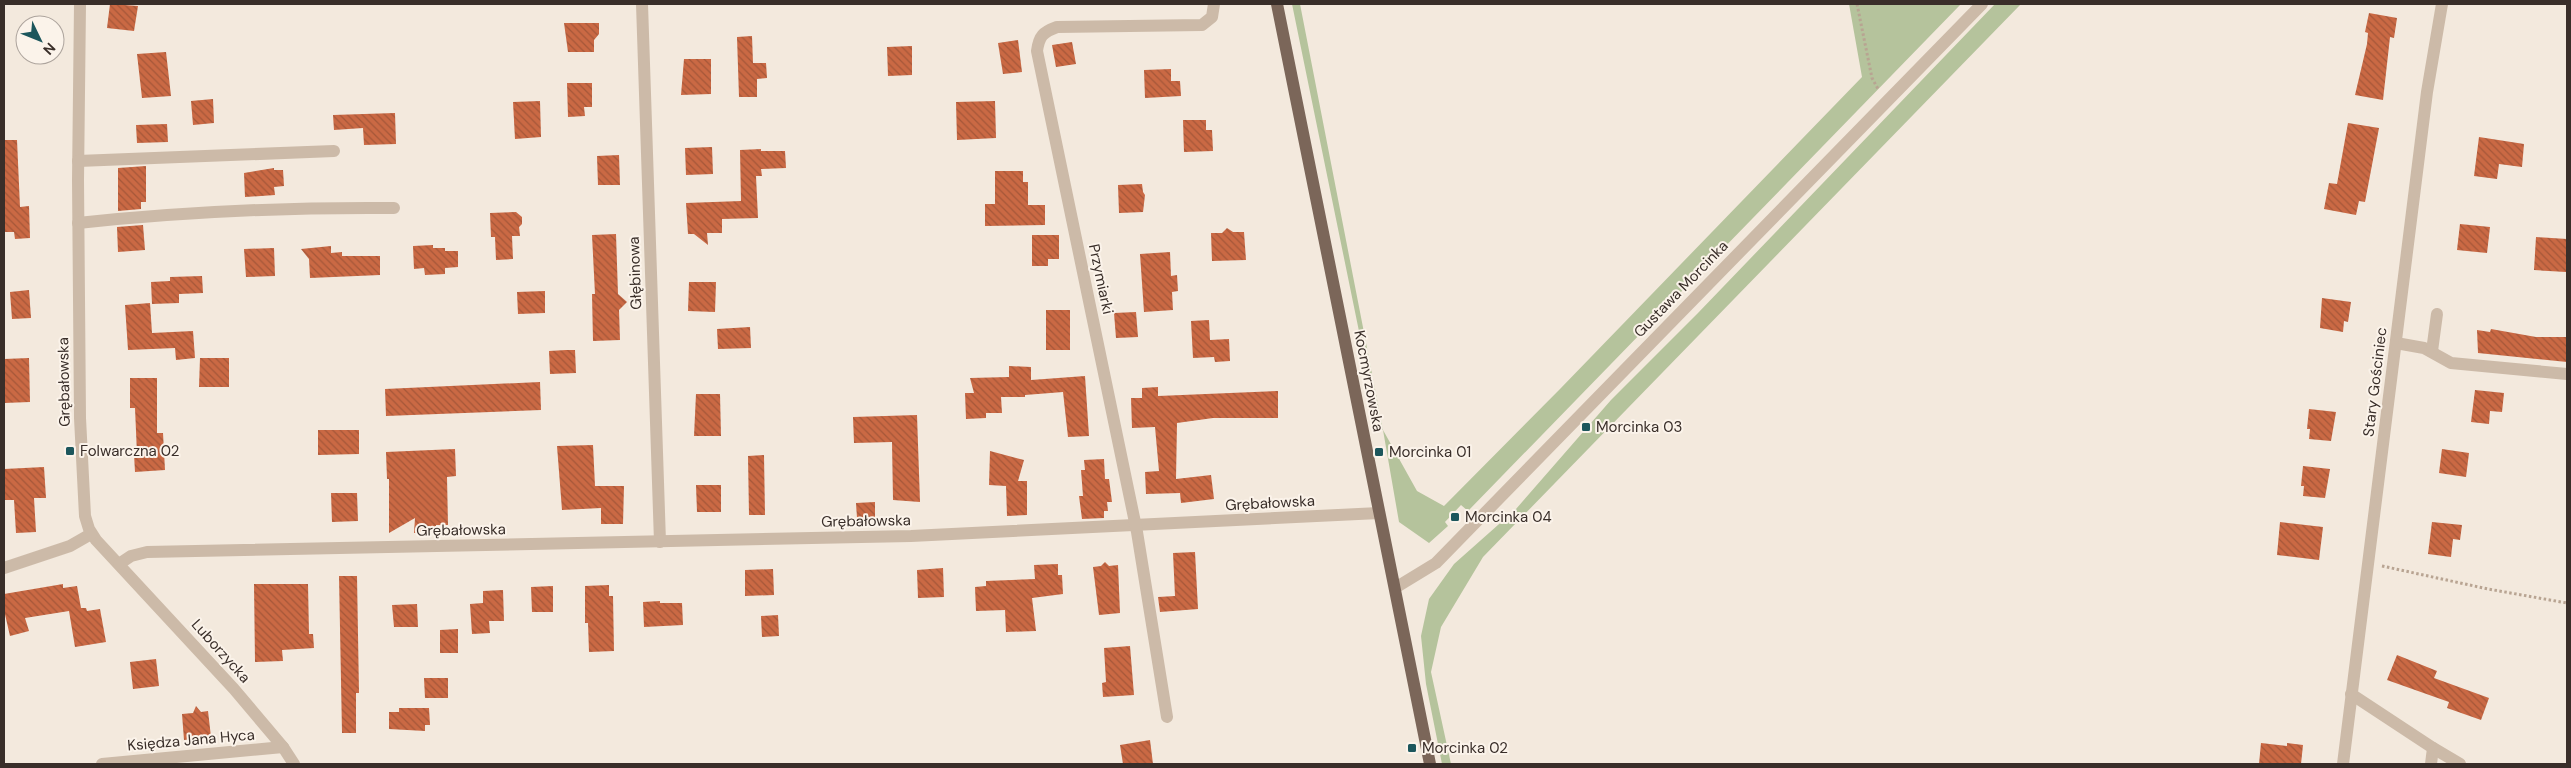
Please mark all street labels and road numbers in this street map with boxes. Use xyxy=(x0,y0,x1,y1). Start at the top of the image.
street label: Głębinowa xyxy=(624,236,646,310)
street label: Gustawa Morcinka xyxy=(1629,236,1733,342)
street label: Przymiarki xyxy=(1084,242,1118,316)
street label: Stary Gościniec xyxy=(2358,326,2392,438)
street label: Kocmyrzowska xyxy=(1349,329,1389,433)
street label: Grębałowska xyxy=(53,337,75,427)
street label: Grębałowska xyxy=(1225,491,1315,515)
street label: Grębałowska xyxy=(821,510,911,532)
street label: Grębałowska xyxy=(416,519,506,541)
street label: Luborzycka xyxy=(187,615,255,687)
street label: Księdza Jana Hyca xyxy=(127,724,255,756)

